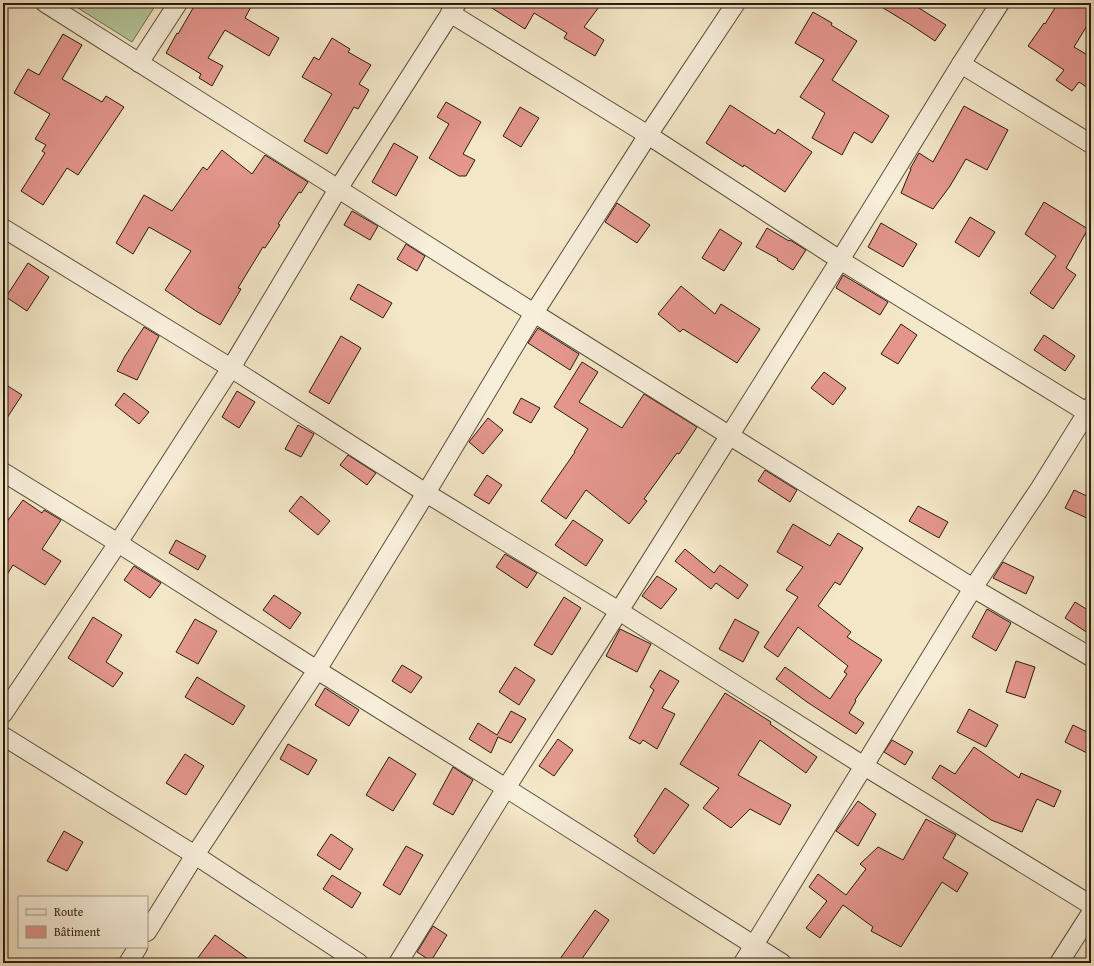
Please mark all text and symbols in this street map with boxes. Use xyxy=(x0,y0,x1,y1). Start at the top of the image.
legend xyxy=(18,896,148,948)
text: Route xyxy=(54,903,84,920)
text: Bâtiment xyxy=(54,923,101,940)

